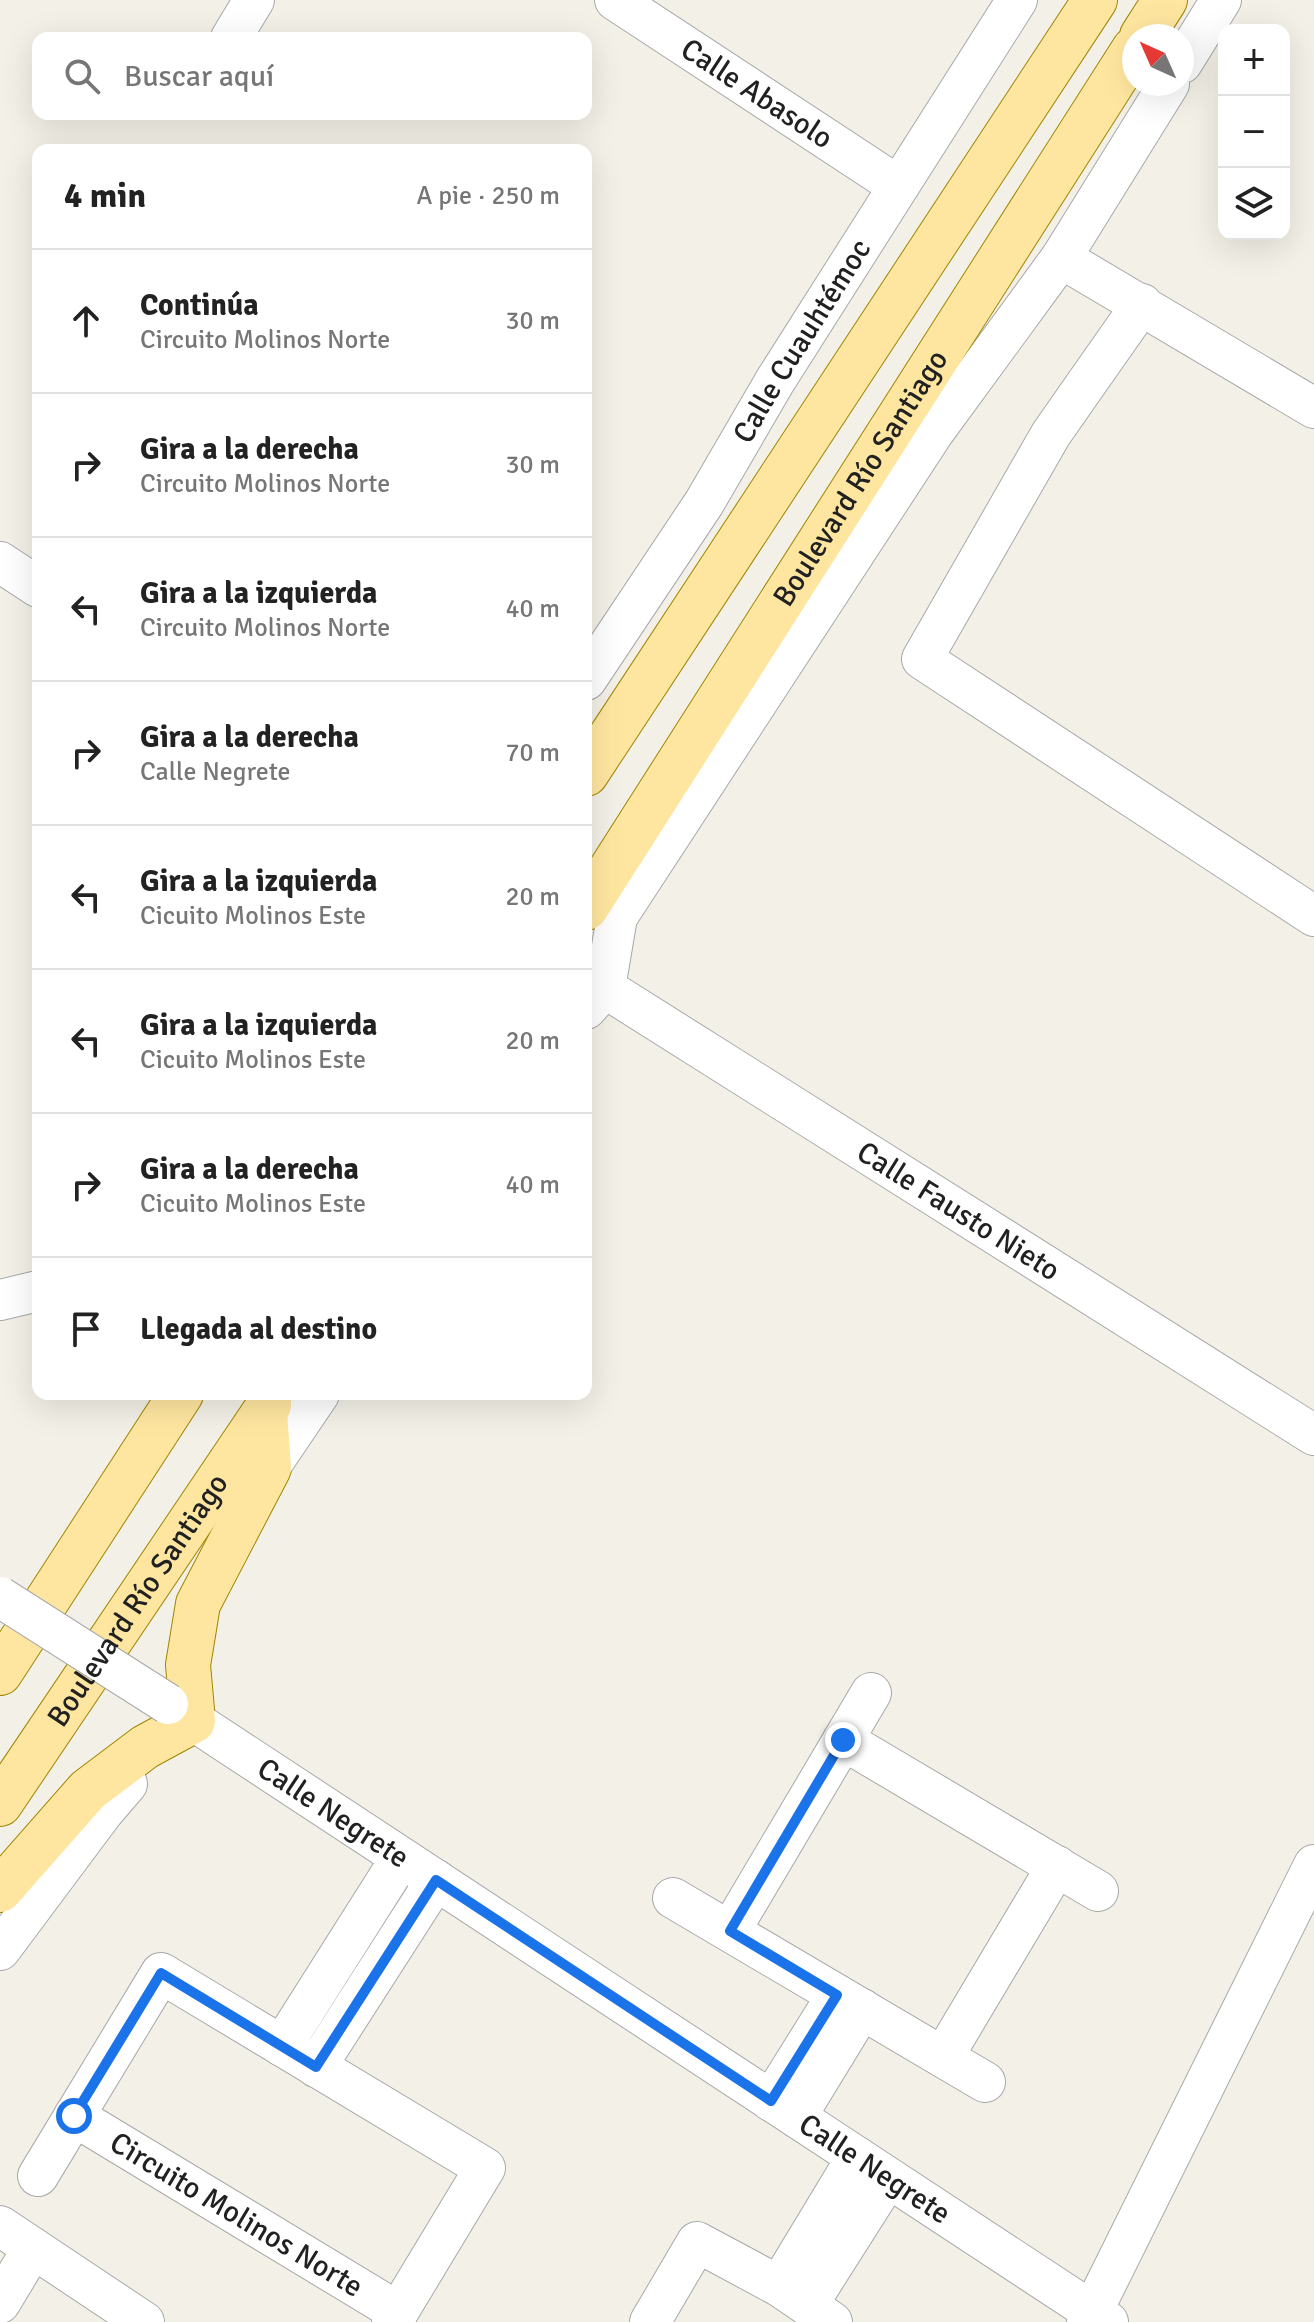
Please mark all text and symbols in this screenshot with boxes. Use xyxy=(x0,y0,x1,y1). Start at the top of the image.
north arrow xyxy=(1122,24,1194,96)
map controls xyxy=(1218,24,1290,240)
button: + xyxy=(1218,24,1290,96)
street label: Calle Abasolo xyxy=(674,31,840,157)
search box xyxy=(32,32,592,120)
icon: search xyxy=(60,54,104,98)
text: Buscar aquí xyxy=(124,58,274,95)
button: − xyxy=(1218,96,1290,168)
button: layers xyxy=(1218,168,1290,240)
text: 4 min xyxy=(64,175,146,217)
text: A pie · 250 m xyxy=(417,180,560,212)
street label: Calle Cuauhtémoc xyxy=(725,232,879,450)
text: Continúa xyxy=(140,287,259,324)
icon: ahead xyxy=(64,299,108,343)
text: 30 m xyxy=(505,305,560,337)
text: Circuito Molinos Norte xyxy=(140,324,390,356)
street label: Boulevard Río Santiago xyxy=(765,343,956,614)
text: Gira a la derecha xyxy=(140,431,359,468)
icon: right xyxy=(64,443,108,487)
text: 30 m xyxy=(505,449,560,481)
text: Circuito Molinos Norte xyxy=(140,468,390,500)
text: Gira a la izquierda xyxy=(140,575,377,612)
icon: left xyxy=(64,587,108,631)
text: 40 m xyxy=(505,593,560,625)
text: Circuito Molinos Norte xyxy=(140,612,390,644)
text: Gira a la derecha xyxy=(140,719,359,756)
icon: right xyxy=(64,731,108,775)
text: 70 m xyxy=(505,737,560,769)
text: Calle Negrete xyxy=(140,756,291,788)
text: Gira a la izquierda xyxy=(140,863,377,900)
icon: left xyxy=(64,875,108,919)
text: 20 m xyxy=(505,881,560,913)
text: Cicuito Molinos Este xyxy=(140,900,366,932)
text: Gira a la izquierda xyxy=(140,1007,377,1044)
icon: left xyxy=(64,1019,108,1063)
text: 20 m xyxy=(505,1025,560,1057)
text: Cicuito Molinos Este xyxy=(140,1044,366,1076)
street label: Calle Fausto Nieto xyxy=(850,1134,1067,1289)
text: Gira a la derecha xyxy=(140,1151,359,1188)
icon: right xyxy=(64,1163,108,1207)
text: 40 m xyxy=(505,1169,560,1201)
text: Cicuito Molinos Este xyxy=(140,1188,366,1220)
icon: arrive xyxy=(64,1307,108,1351)
text: Llegada al destino xyxy=(140,1311,377,1348)
street label: Boulevard Río Santiago xyxy=(39,1467,236,1734)
route end xyxy=(825,1722,861,1758)
street label: Calle Negrete xyxy=(250,1750,416,1876)
route start xyxy=(56,2098,92,2134)
street label: Calle Negrete xyxy=(792,2106,957,2232)
street label: Circuito Molinos Norte xyxy=(103,2124,370,2305)

